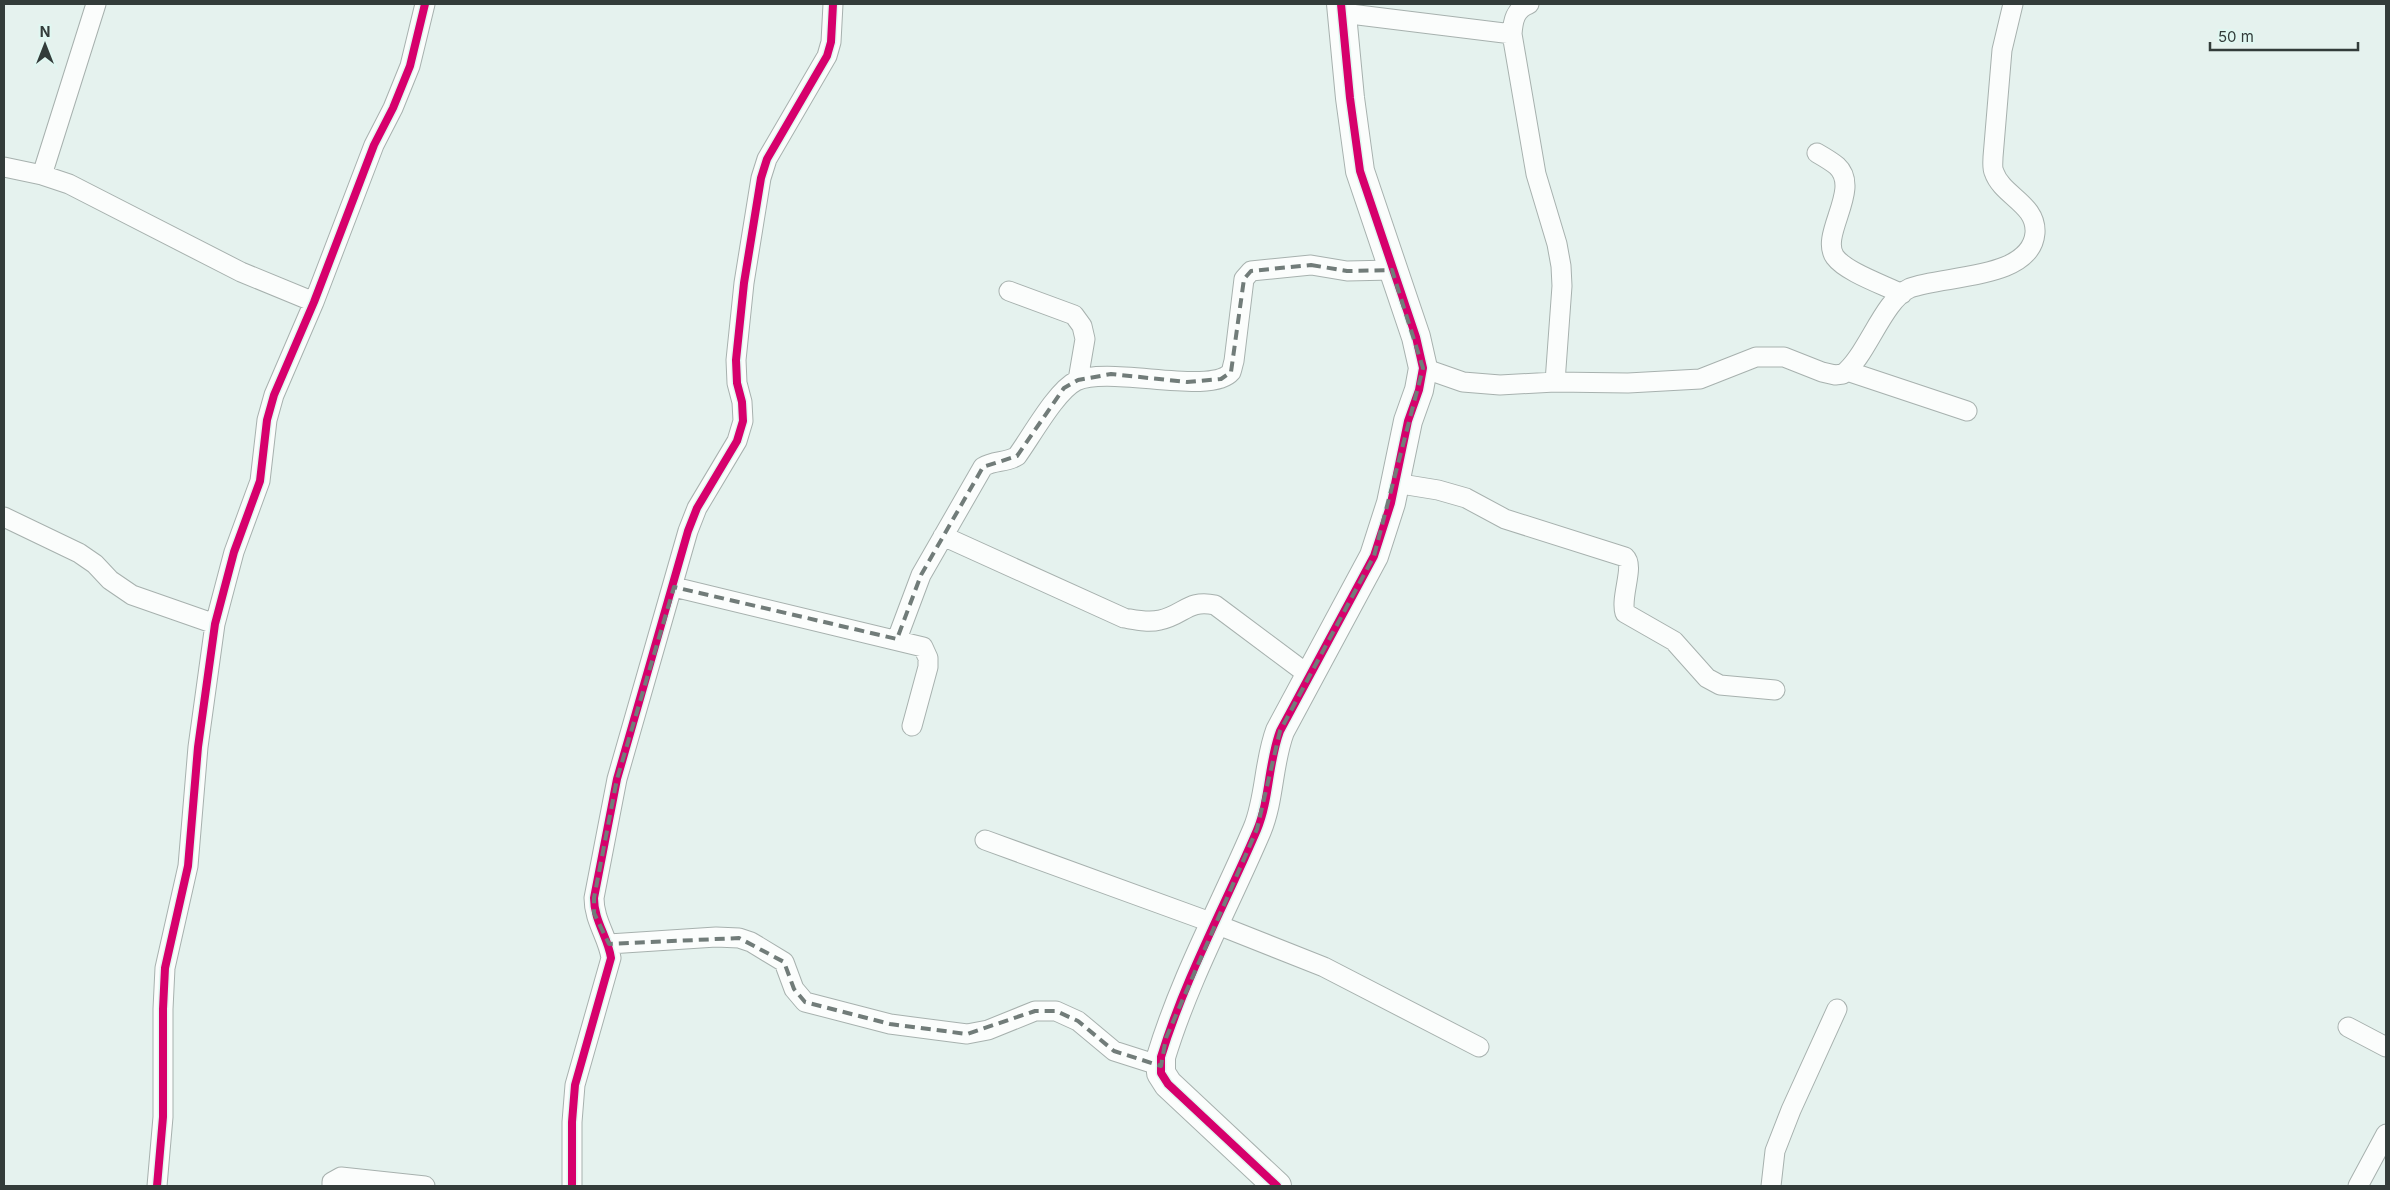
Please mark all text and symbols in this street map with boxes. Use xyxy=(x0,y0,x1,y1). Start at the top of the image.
north arrow xyxy=(20,20,70,70)
scale bar xyxy=(2210,20,2358,52)
text: N xyxy=(40,23,50,40)
text: 50 m xyxy=(2218,27,2254,46)

